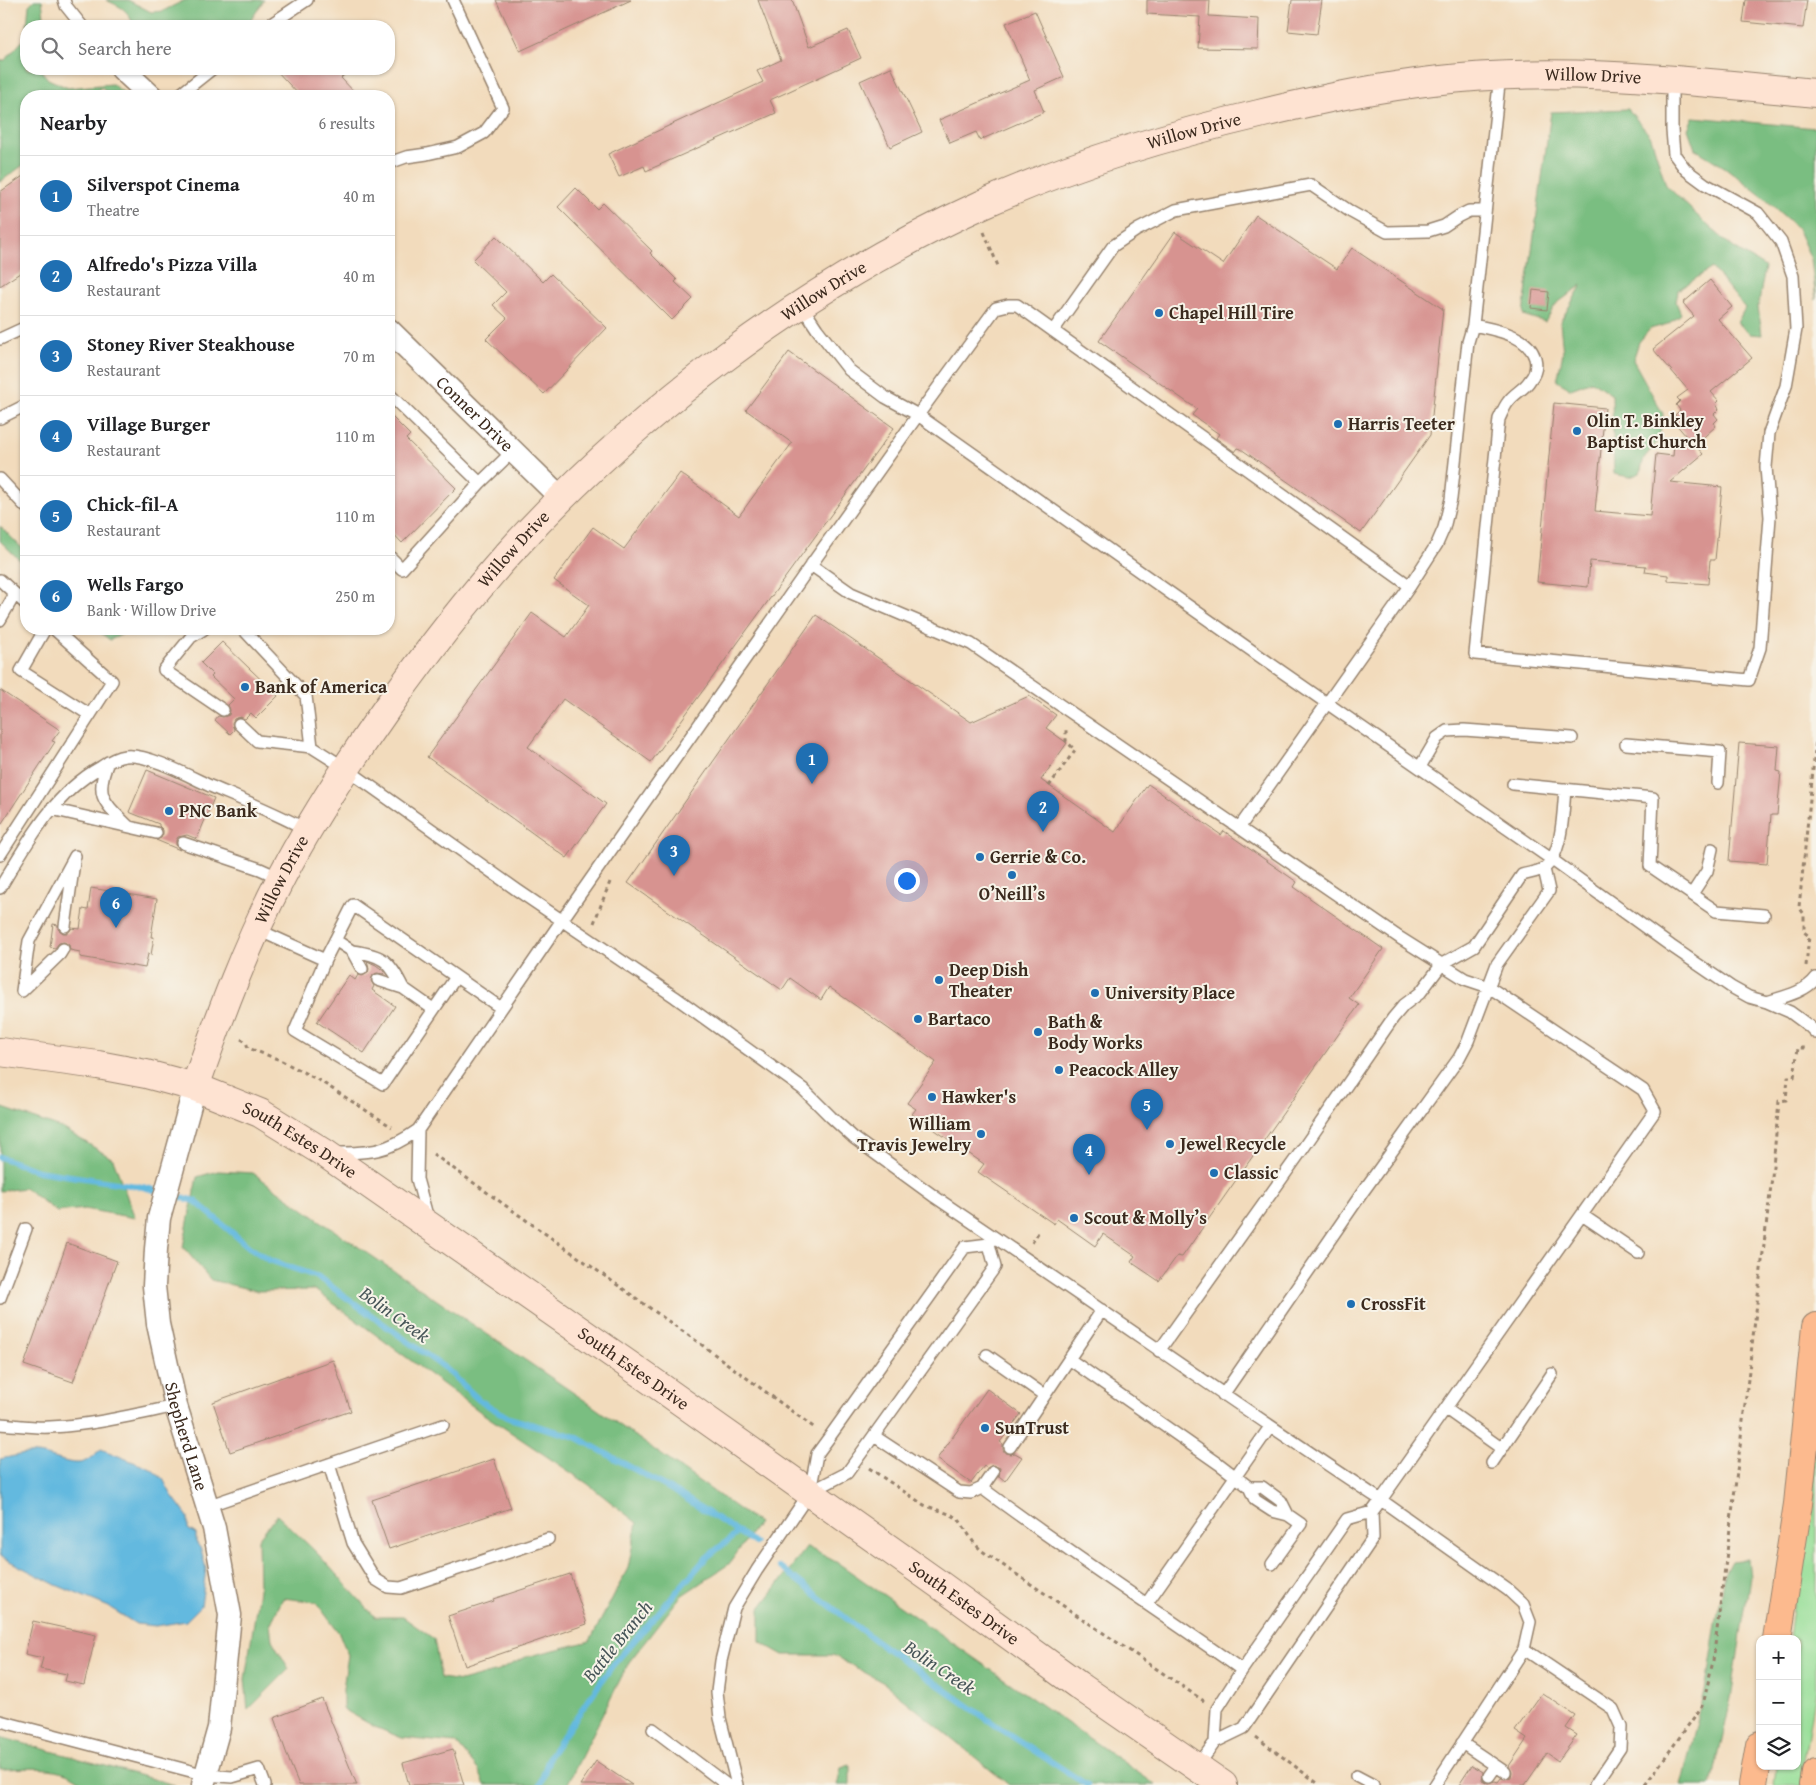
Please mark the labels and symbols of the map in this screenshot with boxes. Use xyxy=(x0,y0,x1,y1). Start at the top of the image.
street label: Willow Drive xyxy=(1545,60,1642,90)
street label: Willow Drive xyxy=(1143,105,1244,156)
street label: Willow Drive xyxy=(775,253,871,327)
place label: Chapel Hill Tire xyxy=(1169,299,1294,326)
marker: Chapel Hill Tire xyxy=(1153,307,1165,319)
street label: Conner Drive xyxy=(430,369,520,458)
place label: Olin T. Binkley Baptist Church xyxy=(1587,407,1707,455)
place label: Harris Teeter xyxy=(1348,410,1456,437)
marker: Harris Teeter xyxy=(1332,418,1344,430)
marker: Olin T. Binkley Baptist Church xyxy=(1571,425,1583,437)
street label: Willow Drive xyxy=(471,504,555,593)
place label: Bank of America xyxy=(255,673,388,700)
marker: Bank of America xyxy=(239,681,251,693)
pin: 1 xyxy=(796,743,828,784)
pin: 2 xyxy=(1027,791,1059,832)
place label: PNC Bank xyxy=(179,797,258,824)
marker: PNC Bank xyxy=(163,805,175,817)
street label: Willow Drive xyxy=(247,830,315,928)
pin: 3 xyxy=(658,835,690,876)
place label: Gerrie & Co. xyxy=(990,843,1086,870)
marker: Gerrie & Co. xyxy=(974,851,986,863)
your location xyxy=(894,868,920,894)
marker: O’Neill’s xyxy=(1006,869,1018,881)
place label: O’Neill’s xyxy=(979,880,1045,907)
pin: 6 xyxy=(100,887,132,928)
place label: Deep Dish Theater xyxy=(949,956,1029,1004)
marker: Deep Dish Theater xyxy=(933,974,945,986)
place label: University Place xyxy=(1105,979,1235,1006)
marker: University Place xyxy=(1089,987,1101,999)
place label: Bartaco xyxy=(928,1005,991,1032)
place label: Bath & Body Works xyxy=(1048,1008,1143,1056)
marker: Bartaco xyxy=(912,1013,924,1025)
marker: Bath & Body Works xyxy=(1032,1026,1044,1038)
place label: Peacock Alley xyxy=(1069,1056,1179,1083)
marker: Peacock Alley xyxy=(1053,1064,1065,1076)
place label: Hawker's xyxy=(942,1083,1016,1110)
pin: 5 xyxy=(1131,1089,1163,1130)
marker: Hawker's xyxy=(926,1091,938,1103)
street label: South Estes Drive xyxy=(239,1093,363,1185)
place label: William Travis Jewelry xyxy=(857,1110,972,1158)
marker: William Travis Jewelry xyxy=(975,1128,987,1140)
place label: Jewel Recycle xyxy=(1177,1130,1286,1157)
pin: 4 xyxy=(1073,1134,1105,1175)
marker: Jewel Recycle xyxy=(1164,1138,1176,1150)
place label: Classic xyxy=(1224,1159,1278,1186)
marker: Classic xyxy=(1208,1167,1220,1179)
place label: Scout & Molly’s xyxy=(1084,1204,1207,1231)
marker: Scout & Molly’s xyxy=(1068,1212,1080,1224)
water label: Bolin Creek xyxy=(353,1278,436,1349)
place label: CrossFit xyxy=(1361,1290,1426,1317)
marker: CrossFit xyxy=(1345,1298,1357,1310)
street label: South Estes Drive xyxy=(573,1319,695,1417)
street label: Shepherd Lane xyxy=(158,1379,216,1494)
place label: SunTrust xyxy=(995,1414,1069,1441)
marker: SunTrust xyxy=(979,1422,991,1434)
street label: South Estes Drive xyxy=(903,1553,1025,1651)
water label: Battle Branch xyxy=(575,1594,659,1689)
water label: Bolin Creek xyxy=(898,1632,982,1701)

